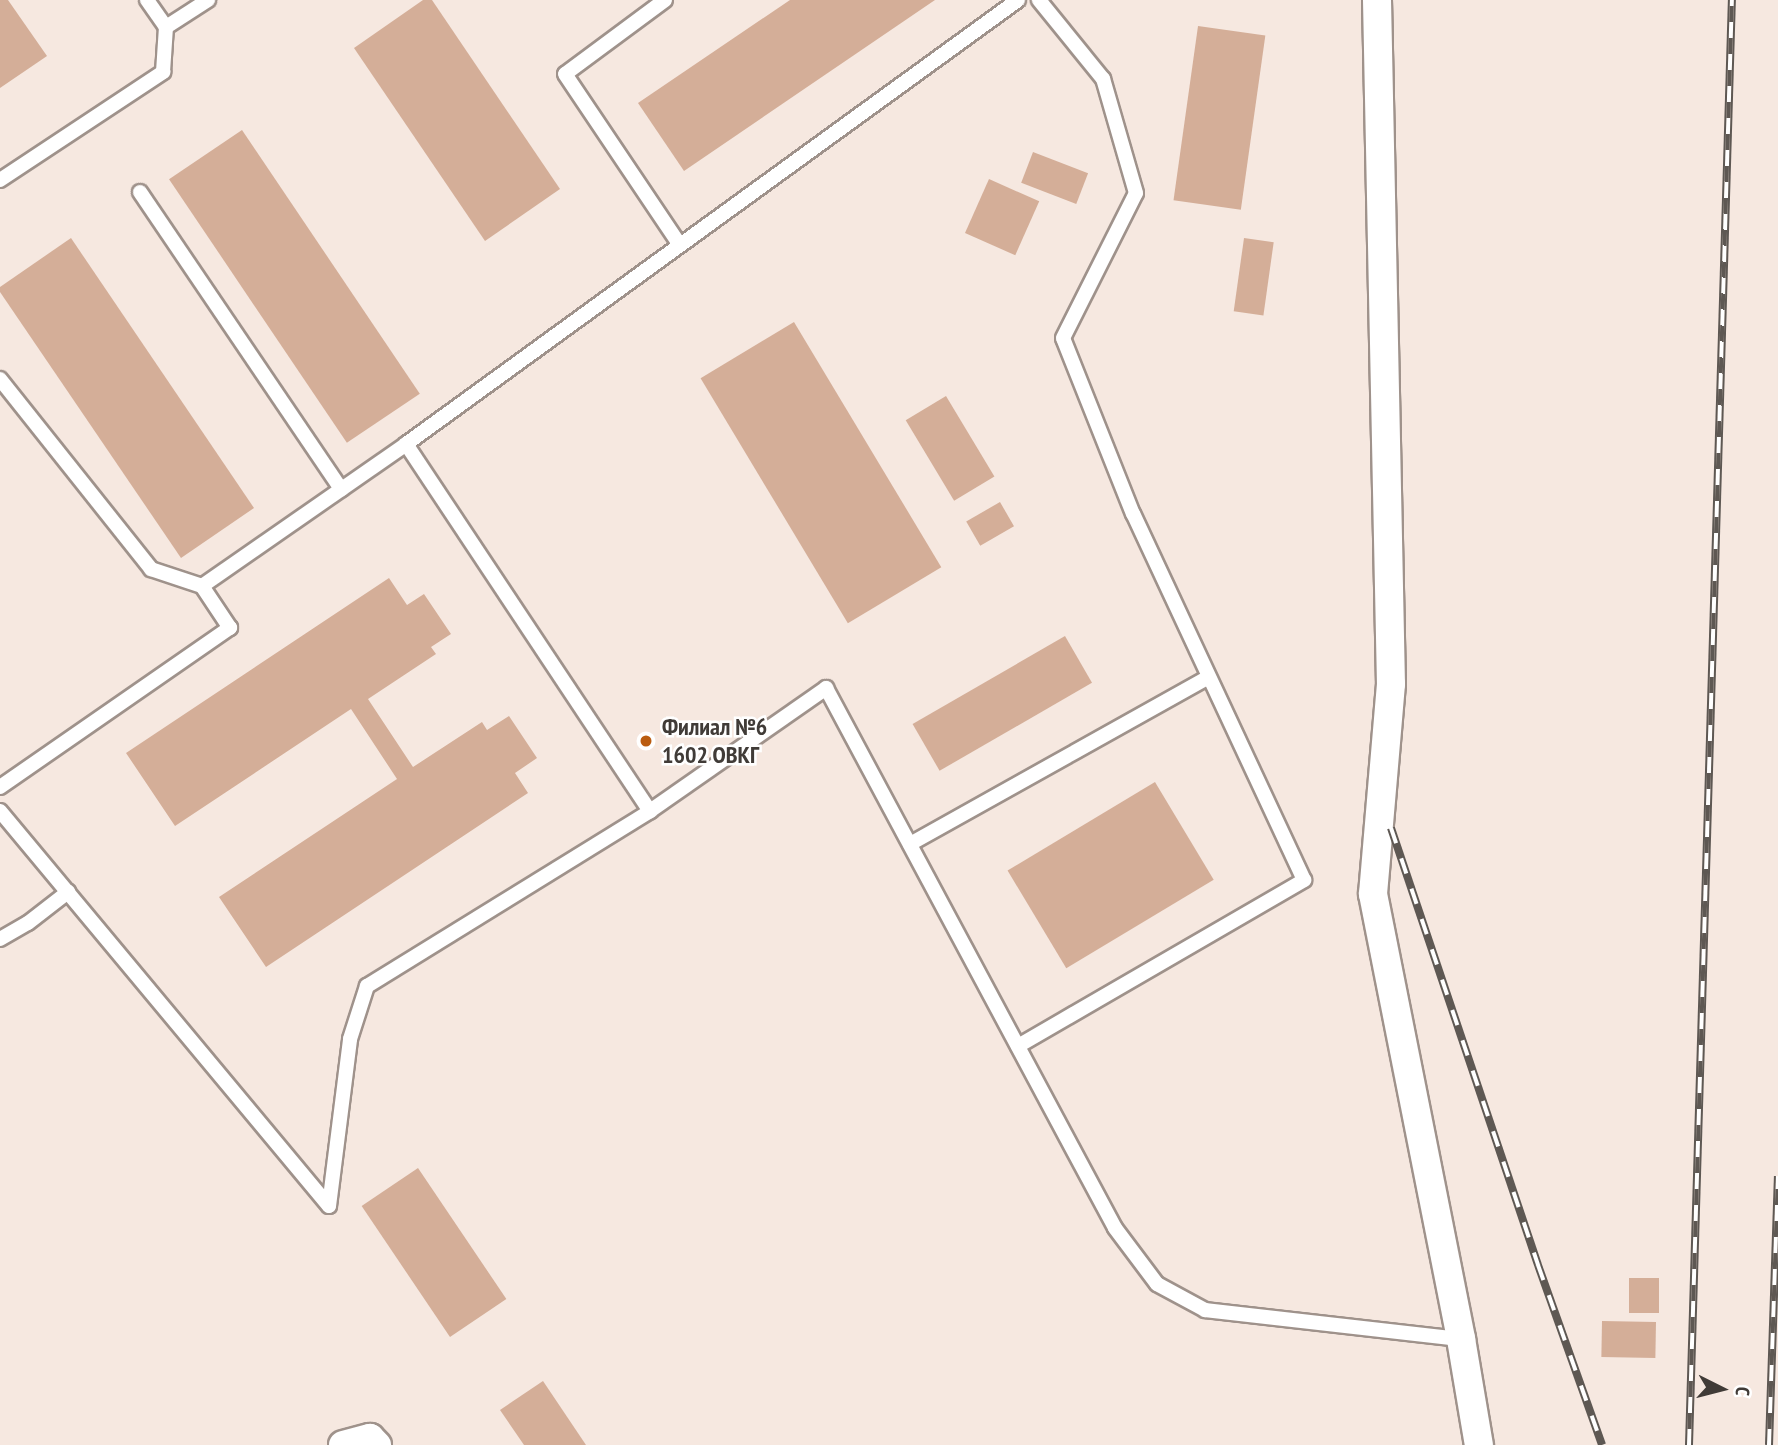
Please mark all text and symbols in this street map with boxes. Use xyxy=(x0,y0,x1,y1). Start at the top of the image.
place label: Филиал №6 1602 ОВКГ xyxy=(662,713,767,769)
marker: Филиал №6 1602 ОВКГ xyxy=(636,731,656,751)
north arrow xyxy=(1687,1354,1757,1424)
text: С xyxy=(1730,1386,1755,1397)

